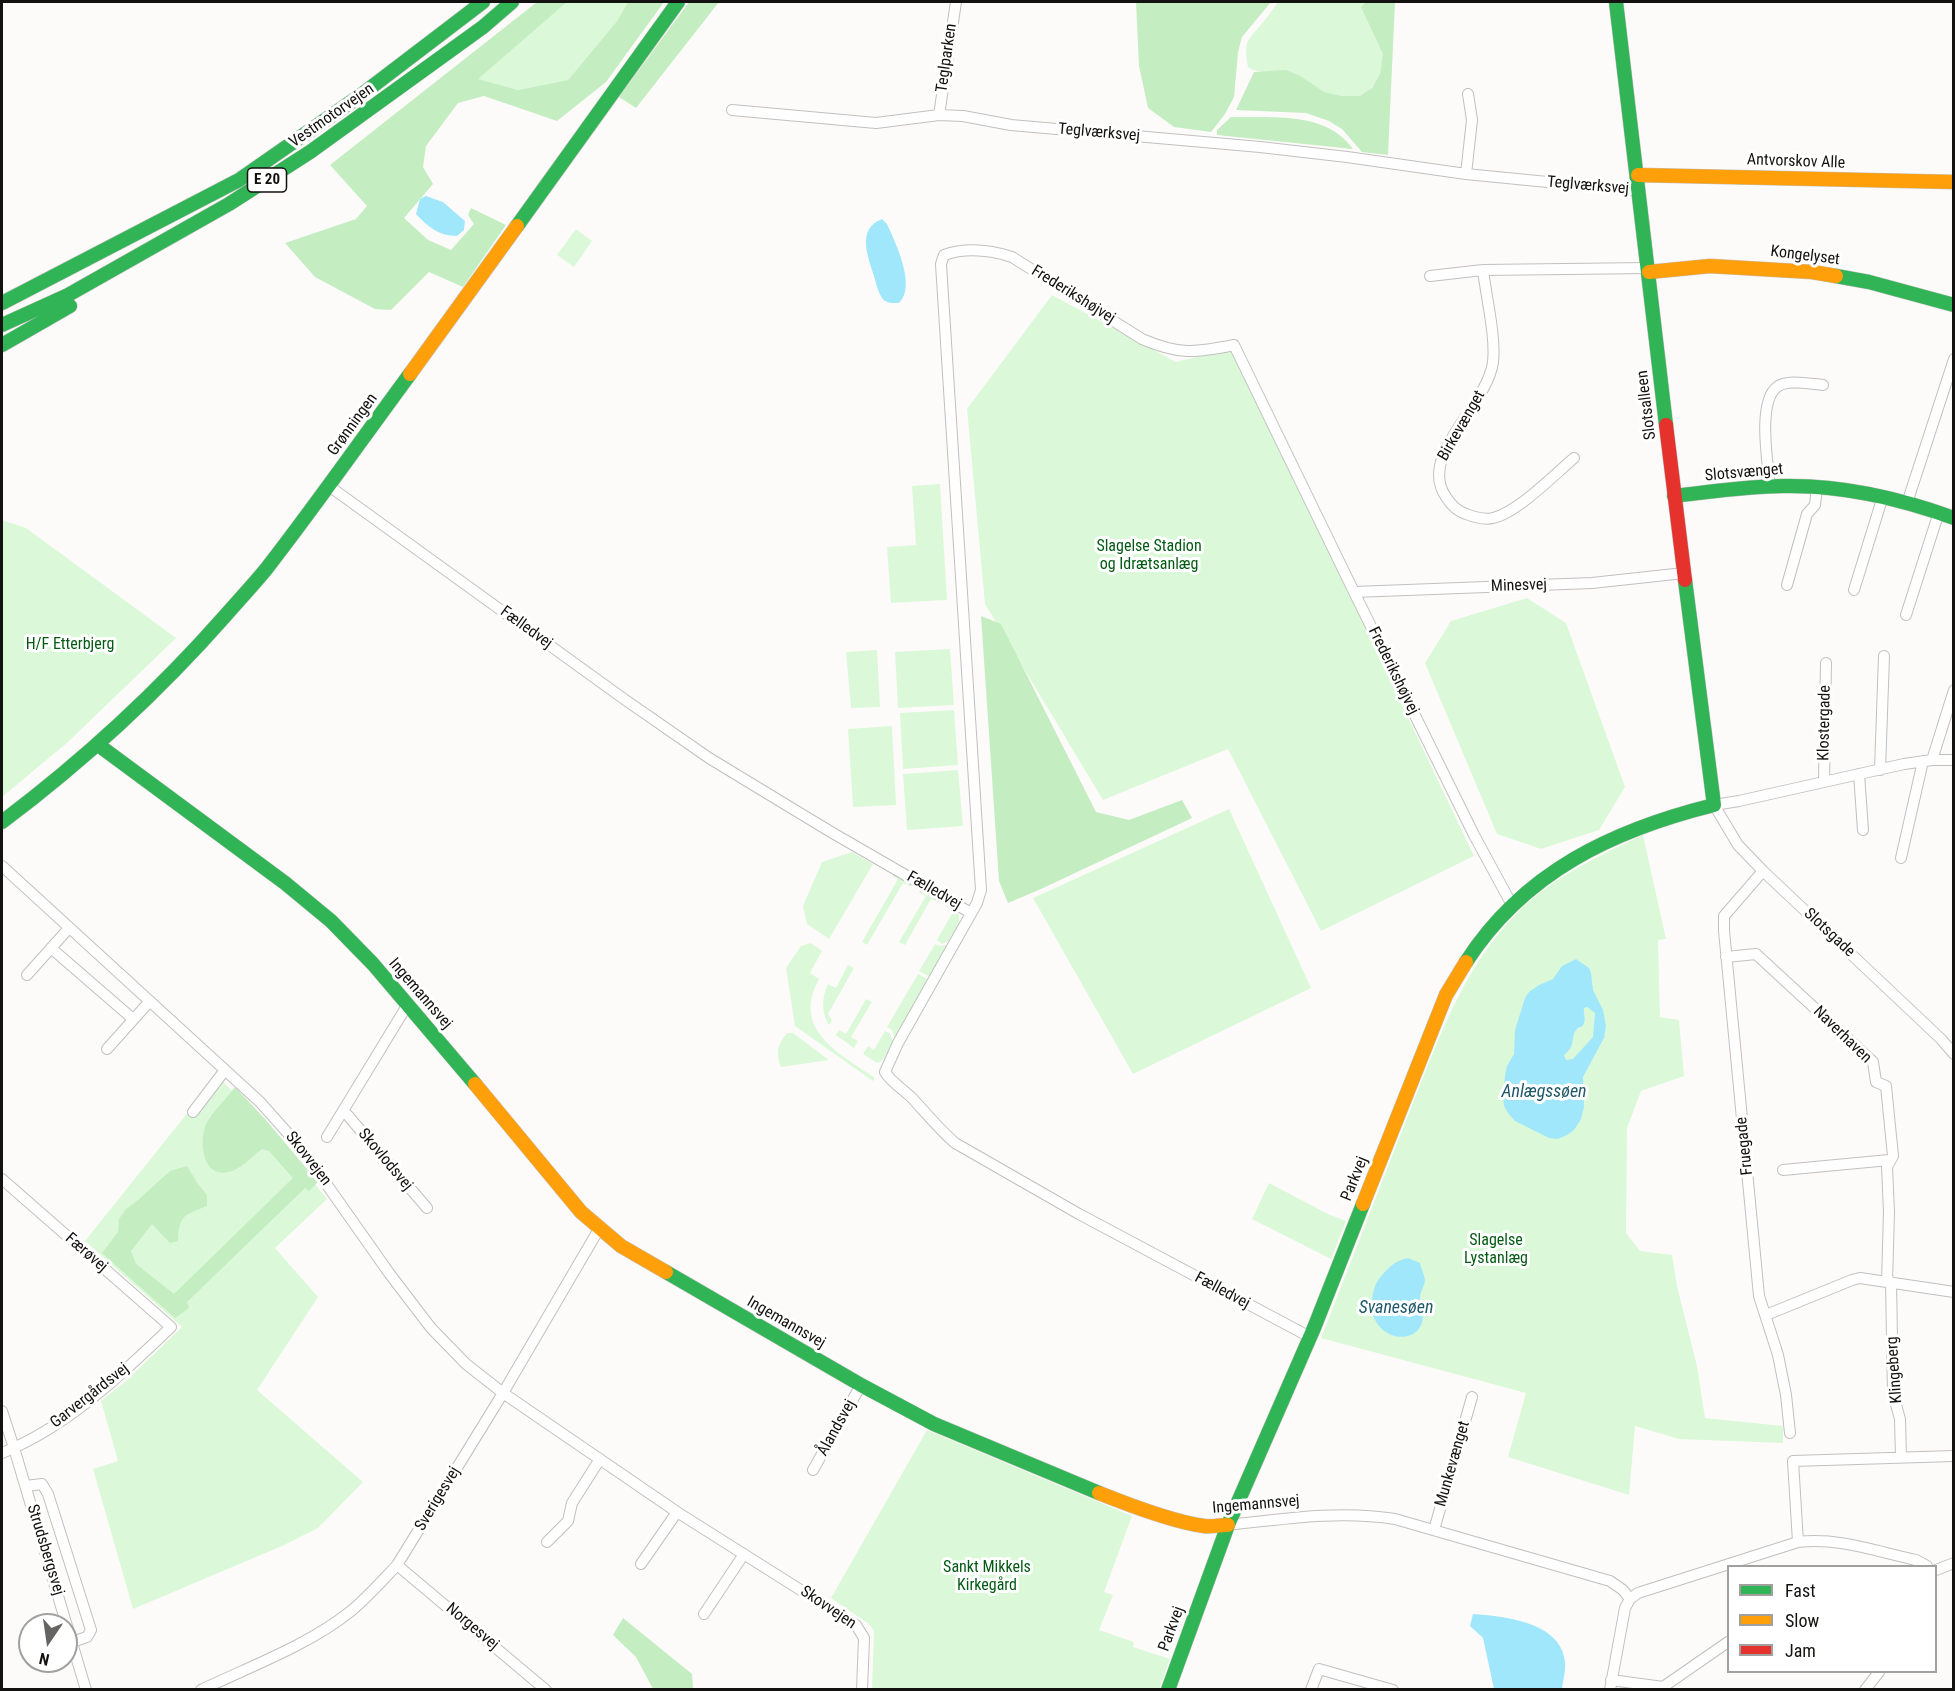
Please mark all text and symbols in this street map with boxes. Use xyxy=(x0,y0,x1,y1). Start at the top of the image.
street label: Teglparken xyxy=(933,22,961,94)
street label: Vestmotorvejen xyxy=(286,80,378,152)
street label: Teglværksvej xyxy=(1057,120,1141,146)
street label: Antvorskov Alle xyxy=(1747,151,1845,173)
road number: E 20 xyxy=(248,168,286,192)
street label: Teglværksvej xyxy=(1546,173,1630,199)
street label: Kongelyset xyxy=(1769,242,1841,270)
street label: Frederikshøjvej xyxy=(1027,262,1119,328)
street label: Slotsalleen xyxy=(1633,369,1661,441)
street label: Birkevænget xyxy=(1434,387,1490,465)
street label: Grønningen xyxy=(324,390,382,460)
street label: Slotsvænget xyxy=(1704,460,1784,486)
park label: Slagelse Stadion og Idrætsanlæg xyxy=(1096,537,1202,575)
street label: Minesvej xyxy=(1491,575,1547,597)
street label: Fælledvej xyxy=(496,603,556,653)
street label: Frederikshøjvej xyxy=(1363,624,1423,718)
park label: H/F Etterbjerg xyxy=(26,635,114,655)
street label: Klostergade xyxy=(1815,685,1835,761)
street label: Fælledvej xyxy=(903,868,965,914)
street label: Slotsgade xyxy=(1799,904,1859,962)
street label: Ingemannsvej xyxy=(384,955,456,1033)
street label: Naverhaven xyxy=(1809,1002,1875,1068)
water label: Anlægssøen xyxy=(1501,1081,1587,1103)
street label: Fruegade xyxy=(1732,1116,1758,1176)
street label: Skovlodsvej xyxy=(354,1125,416,1195)
street label: Skovvejen xyxy=(281,1128,335,1190)
street label: Parkvej xyxy=(1337,1154,1373,1204)
street label: Færøvej xyxy=(61,1229,111,1277)
park label: Slagelse Lystanlæg xyxy=(1464,1231,1528,1269)
street label: Fælledvej xyxy=(1191,1268,1253,1314)
street label: Ingemannsvej xyxy=(743,1293,829,1353)
water label: Svanesøen xyxy=(1359,1297,1433,1319)
street label: Klingeberg xyxy=(1883,1336,1907,1404)
street label: Garvergårdsvej xyxy=(47,1359,133,1433)
street label: Ålandsvej xyxy=(814,1397,860,1459)
street label: Munkevænget xyxy=(1432,1419,1474,1509)
street label: Sverigesvej xyxy=(411,1463,465,1535)
street label: Ingemannsvej xyxy=(1212,1492,1300,1518)
street label: Strudsbergsvej xyxy=(22,1502,68,1598)
park label: Sankt Mikkels Kirkegård xyxy=(943,1558,1031,1596)
legend xyxy=(1727,1565,1937,1673)
text: Fast xyxy=(1785,1580,1816,1601)
street label: Skovvejen xyxy=(796,1582,860,1634)
street label: Norgesvej xyxy=(442,1599,502,1655)
street label: Parkvej xyxy=(1155,1604,1189,1654)
text: Slow xyxy=(1785,1610,1819,1631)
north arrow xyxy=(18,1613,78,1673)
text: Jam xyxy=(1785,1640,1816,1661)
text: N xyxy=(37,1649,51,1669)

